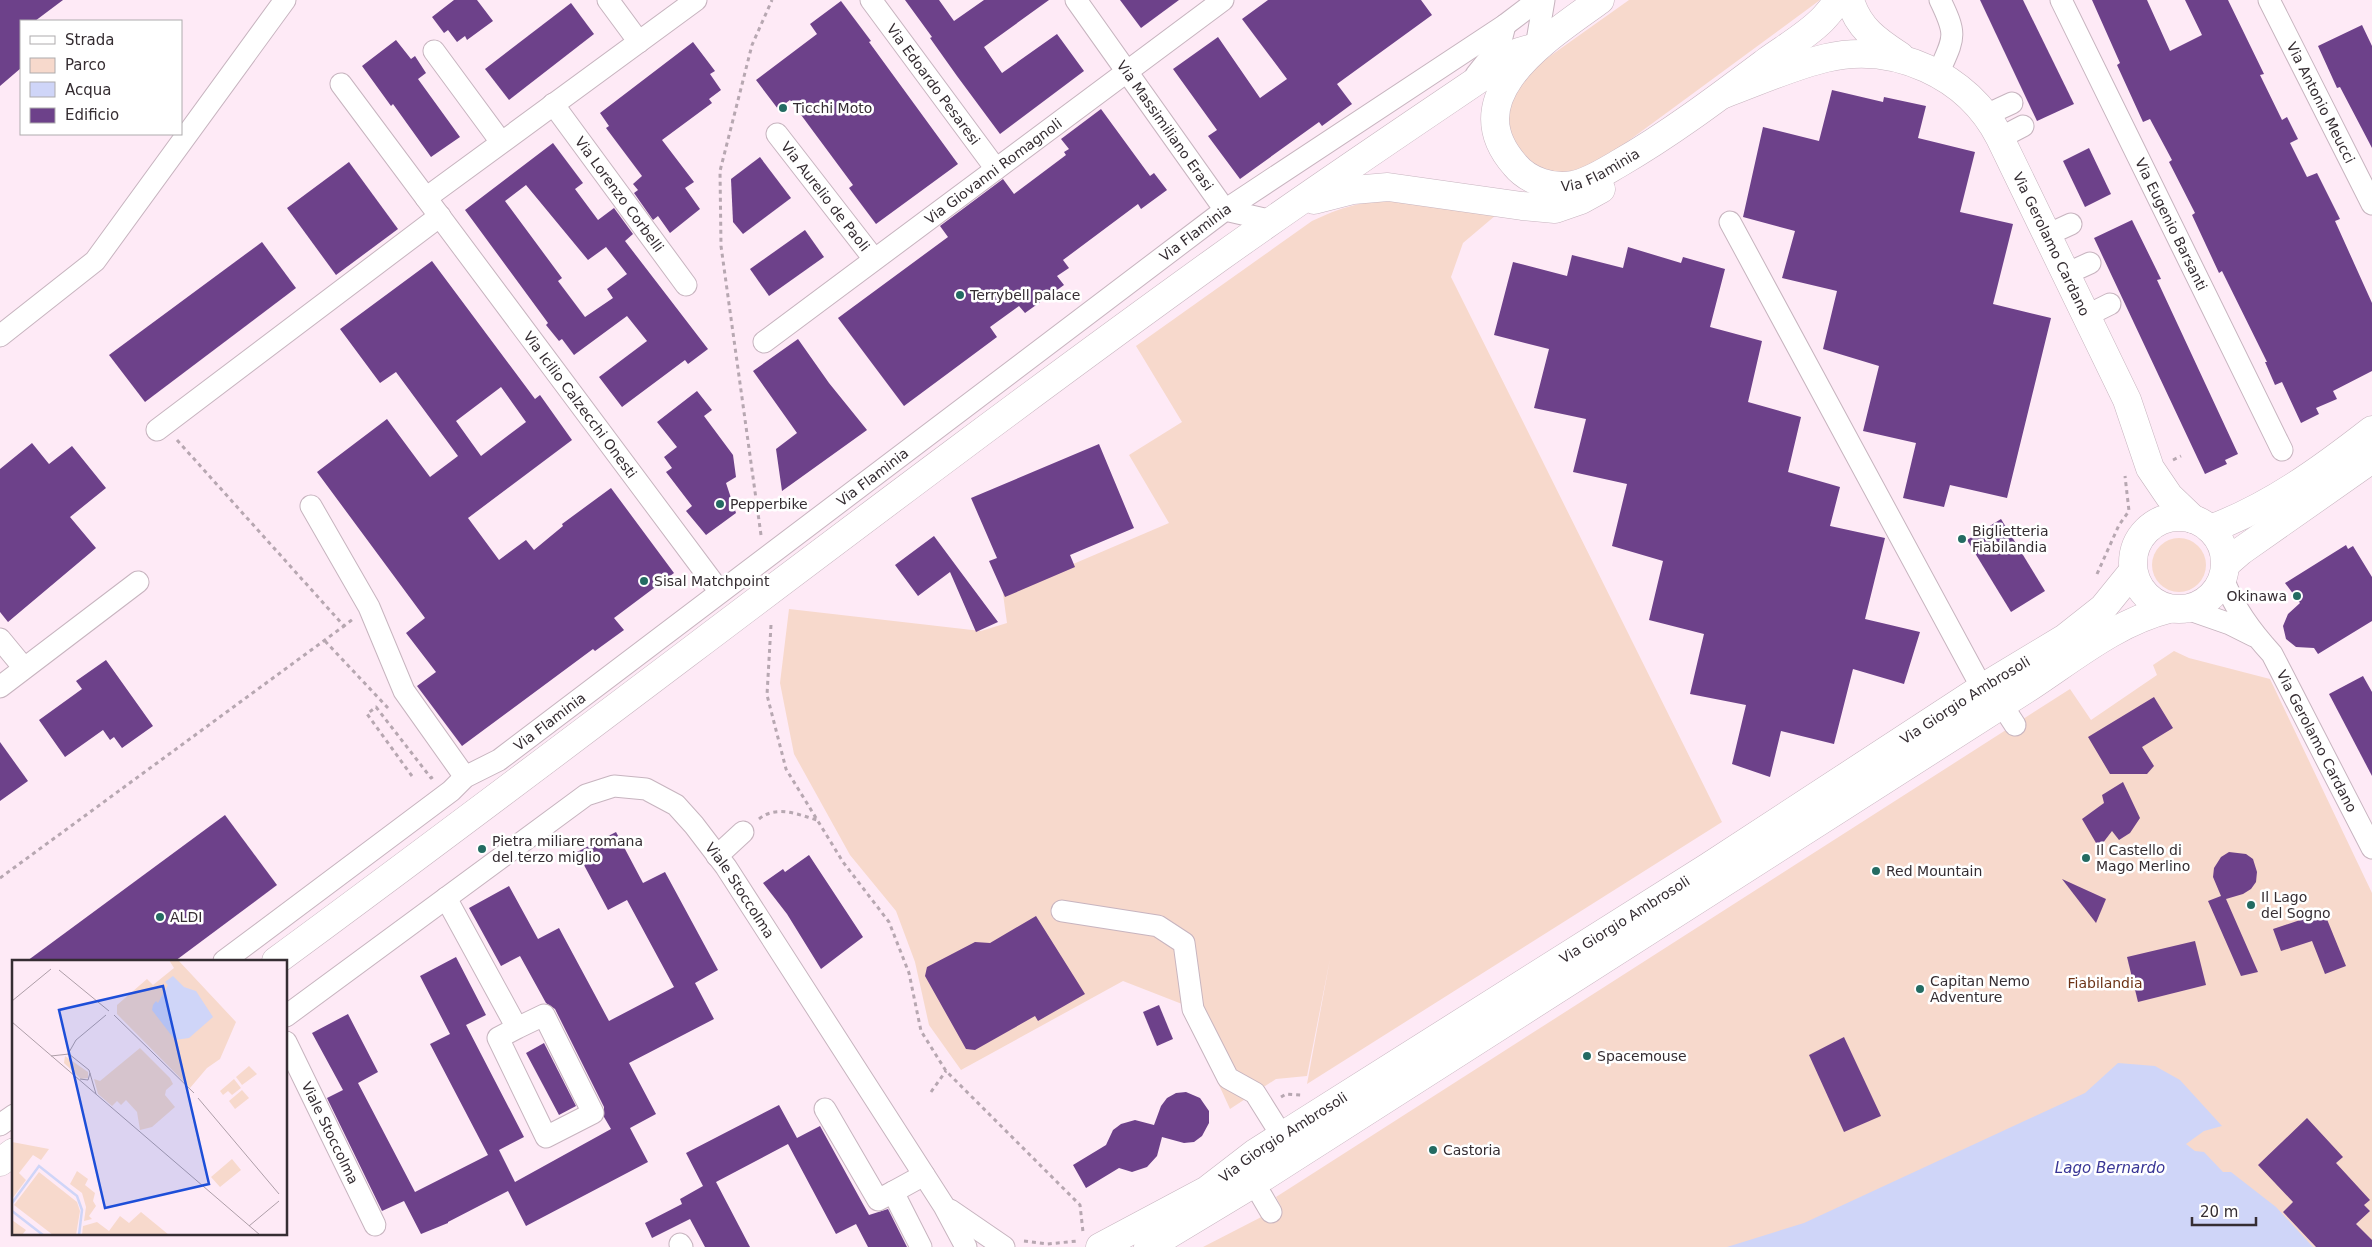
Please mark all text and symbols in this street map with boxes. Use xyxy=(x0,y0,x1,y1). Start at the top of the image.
legend xyxy=(20,20,182,135)
street label: Via Edoardo Pesaresi xyxy=(884,21,983,148)
text: Strada xyxy=(65,31,114,49)
street label: Via Antonio Meucci xyxy=(2284,39,2358,166)
text: Parco xyxy=(65,56,106,74)
street label: Via Massimiliano Erasi xyxy=(1114,58,1217,194)
text: Acqua xyxy=(65,81,111,99)
place label: Ticchi Moto xyxy=(792,100,872,116)
marker: Ticchi Moto xyxy=(777,102,789,114)
text: Edificio xyxy=(65,106,119,124)
street label: Via Giovanni Romagnoli xyxy=(922,115,1065,227)
street label: Via Lorenzo Corbelli xyxy=(572,134,667,255)
street label: Via Aurelio de Paoli xyxy=(778,138,873,254)
street label: Via Flaminia xyxy=(1560,145,1642,194)
street label: Via Eugenio Barsanti xyxy=(2132,156,2210,293)
street label: Via Gerolamo Cardano xyxy=(2010,170,2093,318)
street label: Via Flaminia xyxy=(1156,200,1234,265)
place label: Terrybell palace xyxy=(969,287,1080,303)
marker: Terrybell palace xyxy=(954,289,966,301)
street label: Via Icilio Calzecchi Onesti xyxy=(520,328,640,481)
street label: Via Flaminia xyxy=(834,445,911,509)
place label: Pepperbike xyxy=(730,496,808,512)
marker: Pepperbike xyxy=(714,498,726,510)
place label: Biglietteria Fiabilandia xyxy=(1972,523,2049,555)
marker: Biglietteria Fiabilandia xyxy=(1956,533,1968,545)
place label: Sisal Matchpoint xyxy=(654,573,770,589)
marker: Sisal Matchpoint xyxy=(638,575,650,587)
place label: Okinawa xyxy=(2227,588,2287,604)
marker: Okinawa xyxy=(2291,590,2303,602)
street label: Via Giorgio Ambrosoli xyxy=(1897,653,2033,747)
street label: Via Gerolamo Cardano xyxy=(2274,667,2360,815)
street label: Via Flaminia xyxy=(511,689,589,754)
place label: Pietra miliare romana del terzo miglio xyxy=(492,833,643,865)
street label: Viale Stoccolma xyxy=(702,839,778,941)
place label: Il Castello di Mago Merlino xyxy=(2096,842,2190,874)
marker: Pietra miliare romana del terzo miglio xyxy=(476,843,488,855)
marker: Il Castello di Mago Merlino xyxy=(2080,852,2092,864)
place label: Red Mountain xyxy=(1886,863,1982,879)
marker: Red Mountain xyxy=(1870,865,1882,877)
street label: Via Giorgio Ambrosoli xyxy=(1557,873,1693,967)
place label: Il Lago del Sogno xyxy=(2261,889,2331,921)
marker: Il Lago del Sogno xyxy=(2245,899,2257,911)
place label: ALDI xyxy=(170,909,202,925)
marker: ALDI xyxy=(154,911,166,923)
inset map xyxy=(12,960,288,1234)
place label: Capitan Nemo Adventure xyxy=(1930,973,2030,1005)
park label: Fiabilandia xyxy=(2068,975,2142,991)
marker: Capitan Nemo Adventure xyxy=(1914,983,1926,995)
place label: Spacemouse xyxy=(1597,1048,1687,1064)
marker: Spacemouse xyxy=(1581,1050,1593,1062)
street label: Viale Stoccolma xyxy=(299,1079,362,1187)
street label: Via Giorgio Ambrosoli xyxy=(1216,1089,1350,1186)
place label: Castoria xyxy=(1443,1142,1501,1158)
marker: Castoria xyxy=(1427,1144,1439,1156)
water label: Lago Bernardo xyxy=(2055,1159,2165,1177)
scale bar xyxy=(2192,1194,2256,1226)
text: 20 m xyxy=(2200,1203,2238,1221)

